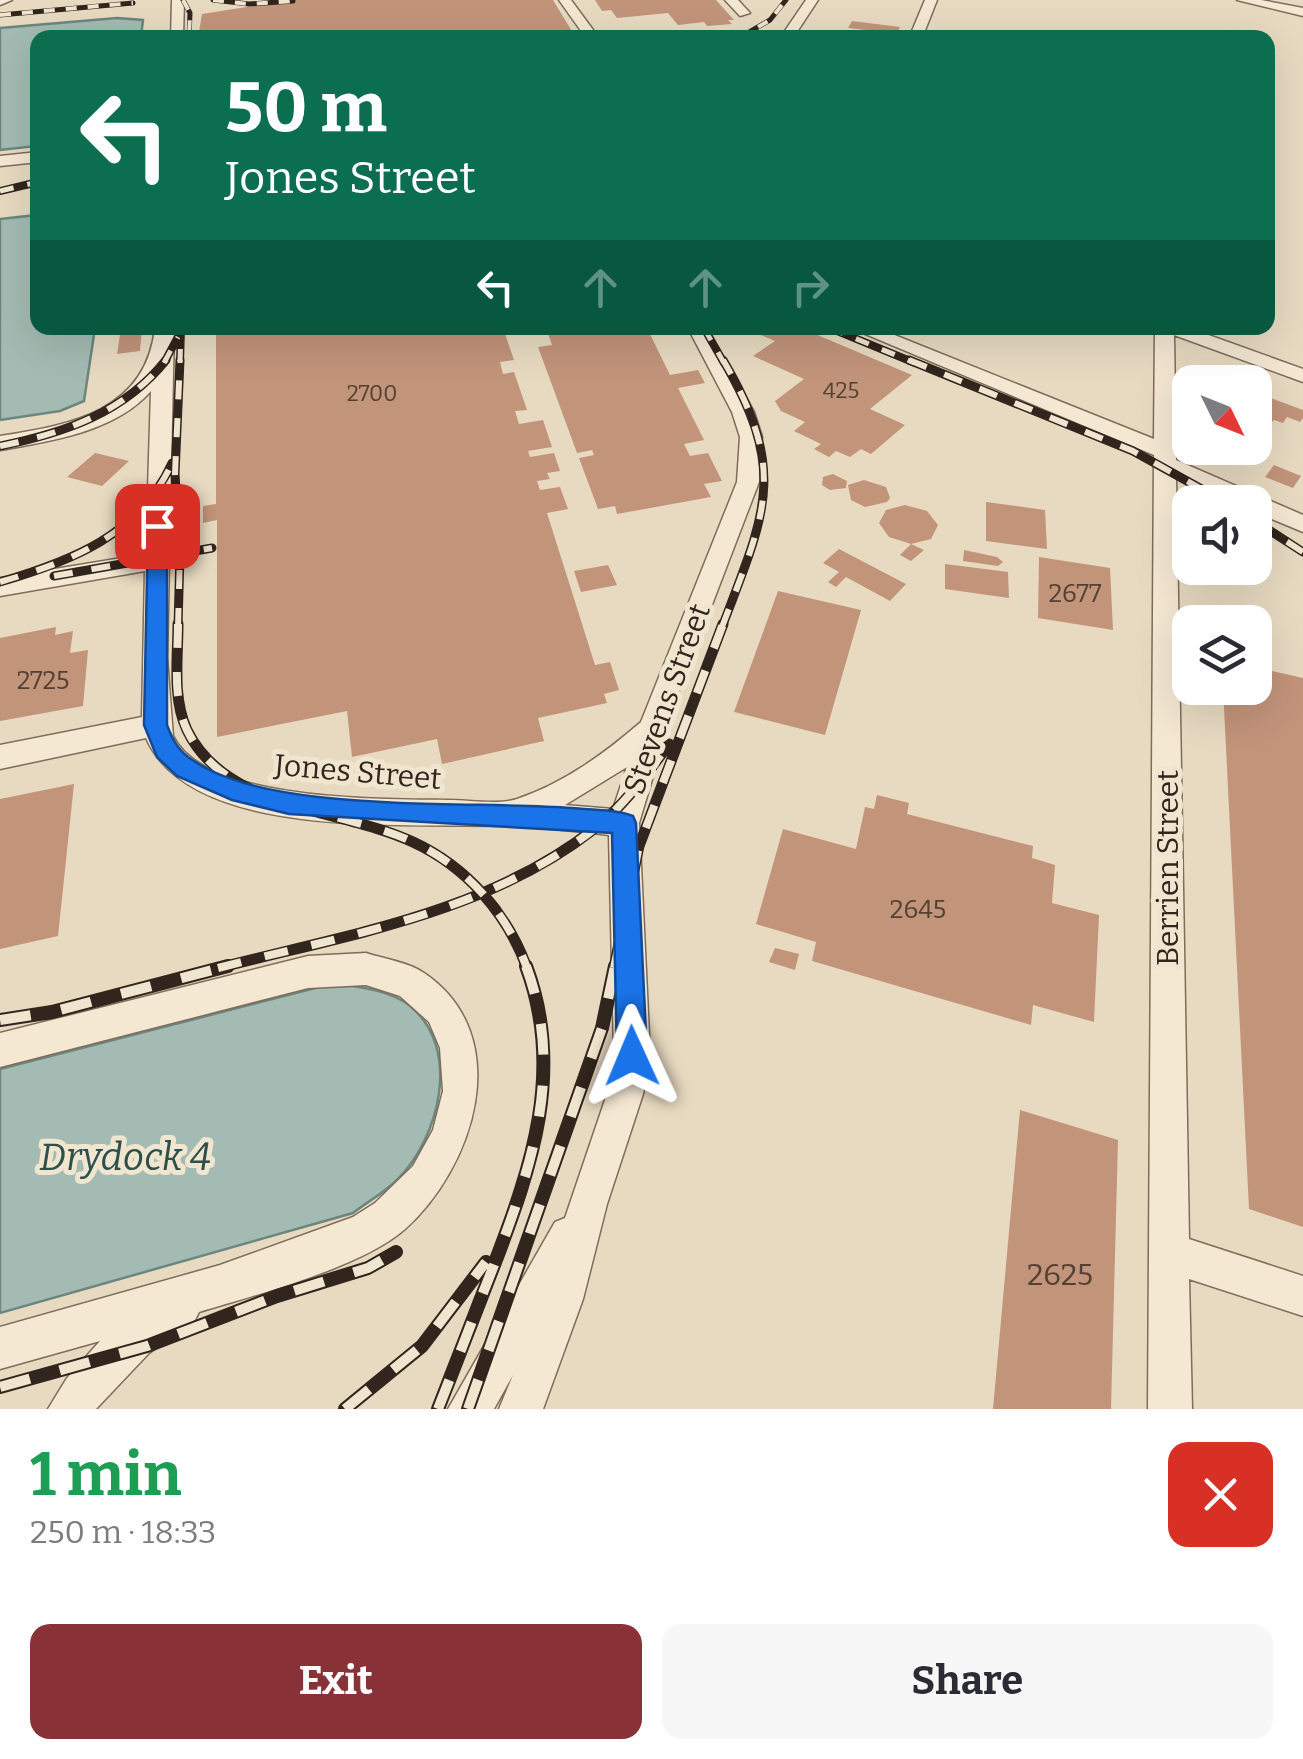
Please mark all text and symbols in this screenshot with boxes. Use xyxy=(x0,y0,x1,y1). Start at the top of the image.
text: 50 m xyxy=(225,66,387,150)
icon: left xyxy=(60,70,190,200)
text: Jones Street xyxy=(225,151,476,205)
icon: left xyxy=(468,260,523,315)
icon: ahead xyxy=(573,260,628,315)
icon: ahead xyxy=(678,260,733,315)
icon: right xyxy=(783,260,838,315)
north arrow xyxy=(1172,365,1272,465)
map controls xyxy=(1172,365,1272,705)
house number: 425 xyxy=(823,377,859,404)
house number: 2700 xyxy=(347,380,397,407)
pin xyxy=(115,484,200,569)
button: sound xyxy=(1172,485,1272,585)
icon: arrive xyxy=(130,499,185,554)
house number: 2677 xyxy=(1048,579,1102,609)
street label: Stevens Street xyxy=(616,599,718,799)
button: layers xyxy=(1172,605,1272,705)
house number: 2725 xyxy=(17,666,69,696)
street label: Jones Street xyxy=(272,747,443,797)
street label: Berrien Street xyxy=(1150,770,1186,966)
house number: 2645 xyxy=(890,895,946,925)
position arrow xyxy=(580,1004,684,1108)
water label: Drydock 4 xyxy=(39,1134,211,1180)
house number: 2625 xyxy=(1027,1257,1093,1293)
text: 1 min xyxy=(30,1439,182,1511)
button: close xyxy=(1168,1442,1273,1547)
text: 250 m · 18:33 xyxy=(30,1513,216,1551)
button: Exit xyxy=(30,1624,642,1739)
button: Share xyxy=(662,1624,1273,1739)

